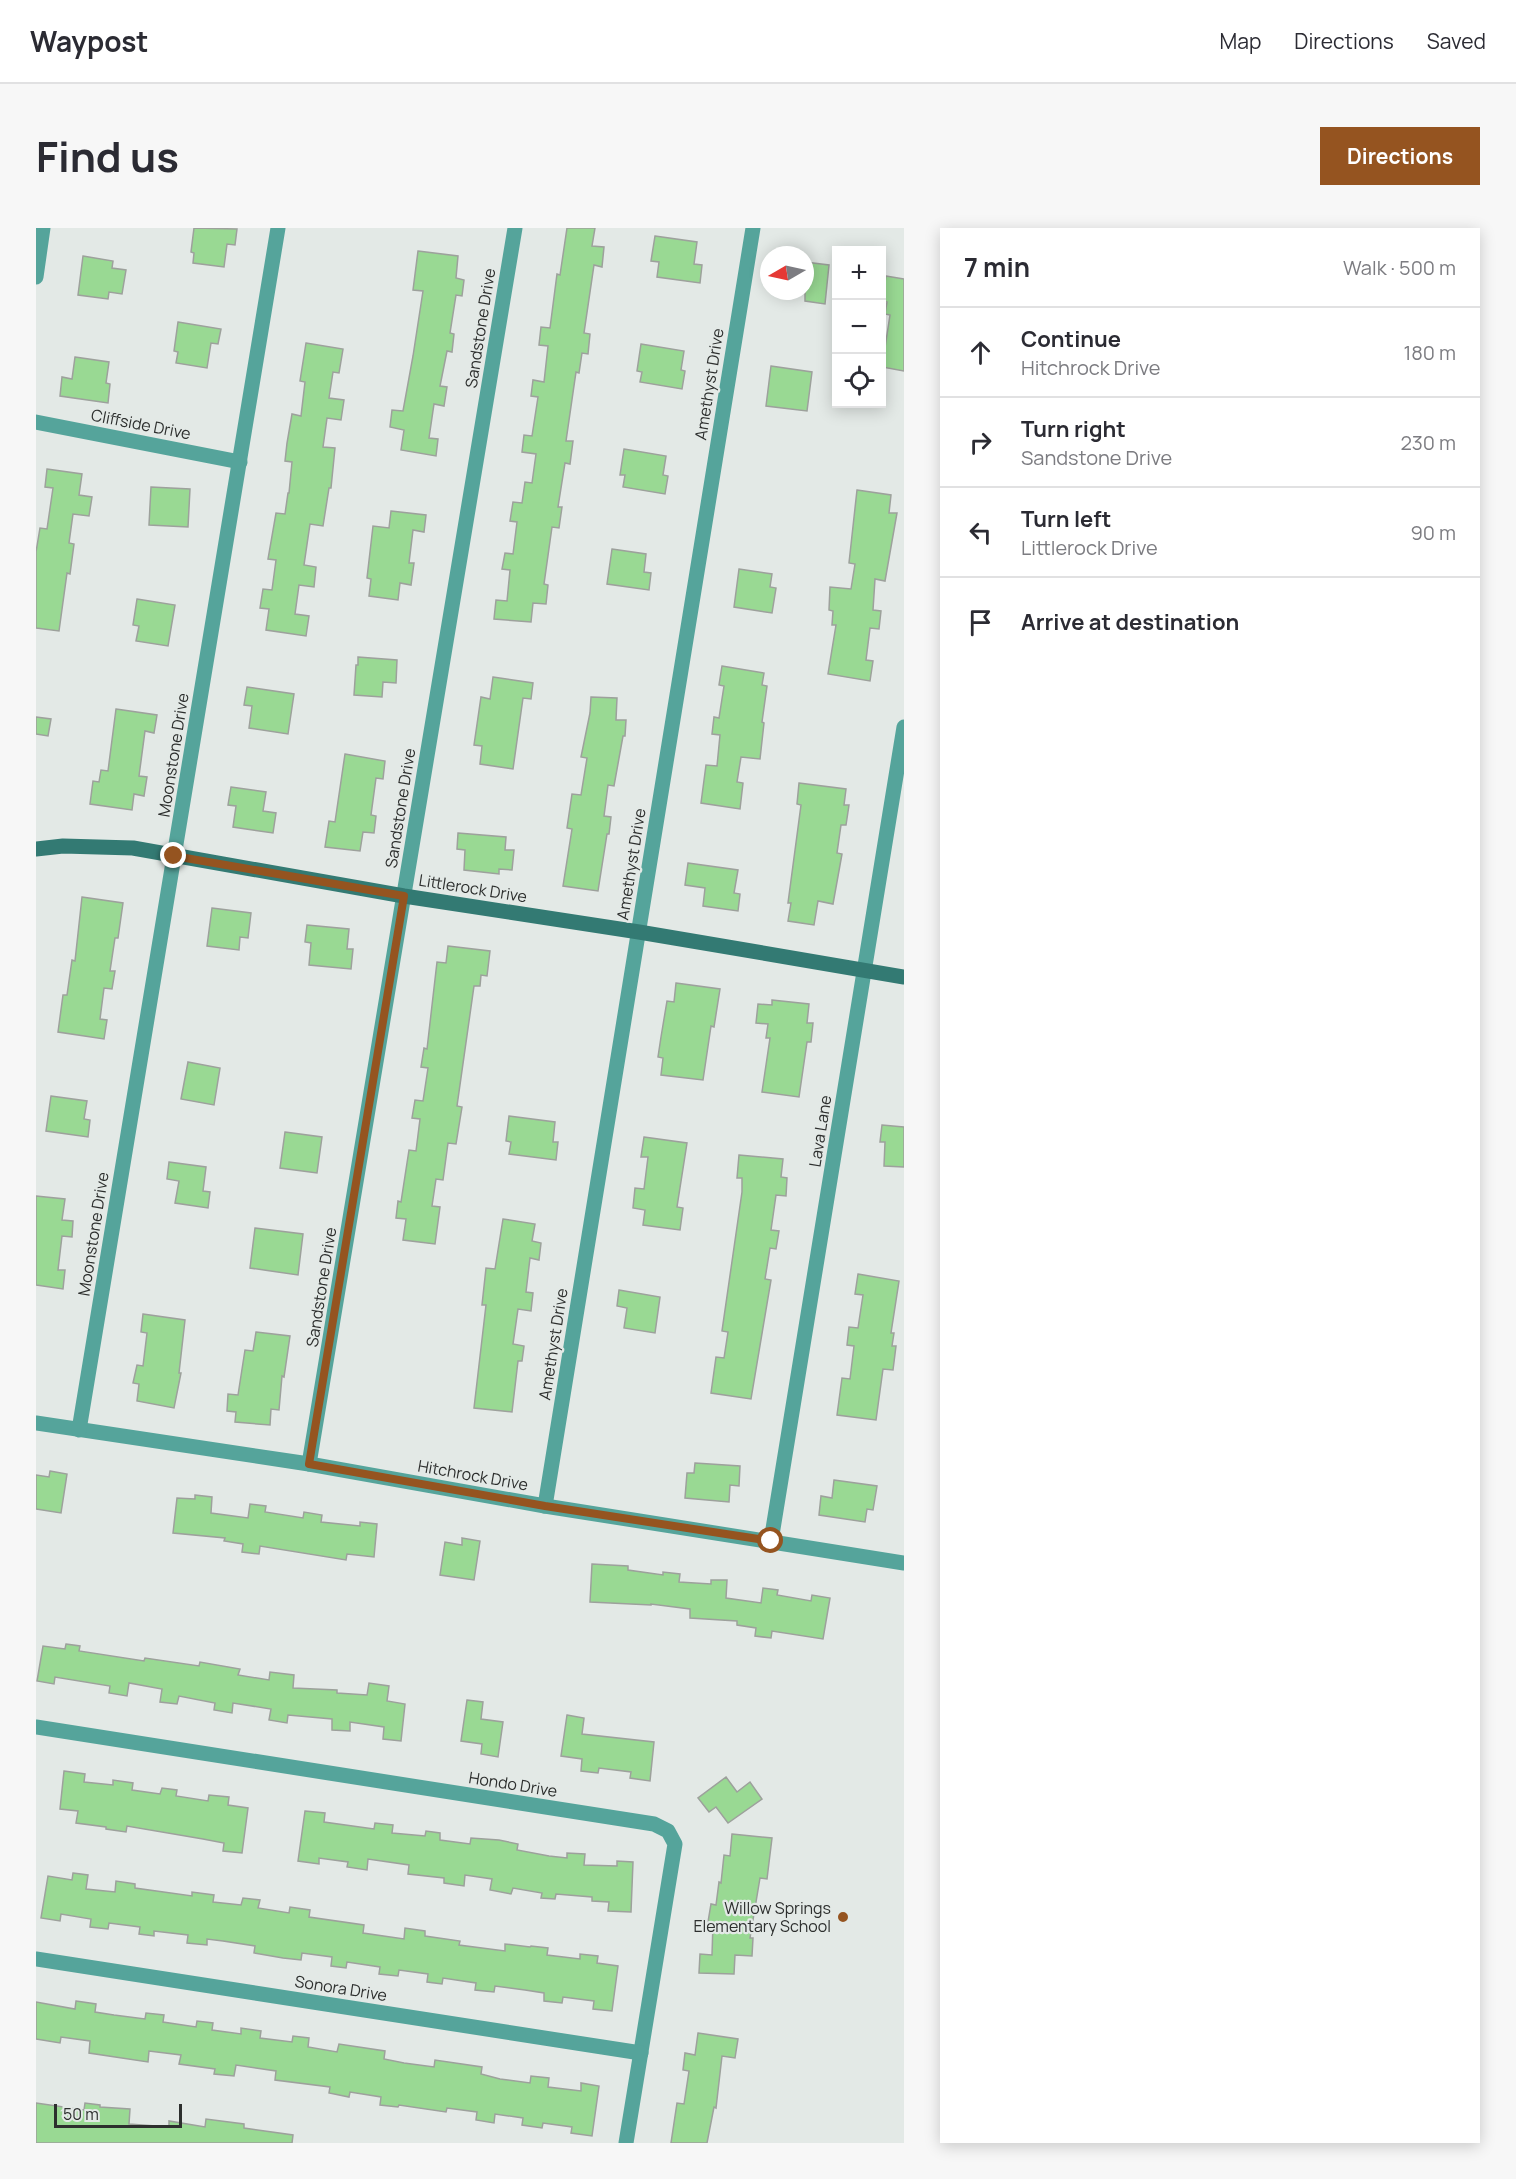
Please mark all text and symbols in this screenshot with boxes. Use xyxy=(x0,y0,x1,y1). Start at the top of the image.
text: Waypost xyxy=(30,22,149,60)
text: Map xyxy=(1220,27,1261,55)
text: Directions xyxy=(1294,27,1394,55)
text: Saved xyxy=(1427,27,1486,55)
text: Find us xyxy=(36,127,179,185)
button: Directions xyxy=(1320,127,1480,185)
north arrow xyxy=(760,246,814,300)
map controls xyxy=(832,246,886,408)
button: + xyxy=(832,246,886,300)
text: 7 min xyxy=(964,249,1030,285)
text: Walk · 500 m xyxy=(1343,254,1456,281)
street label: Sandstone Drive xyxy=(460,267,500,389)
button: − xyxy=(832,300,886,354)
text: Continue xyxy=(1021,324,1121,354)
street label: Amethyst Drive xyxy=(689,327,729,441)
icon: ahead xyxy=(964,336,997,369)
text: 180 m xyxy=(1403,339,1456,366)
button: locate xyxy=(832,354,886,408)
text: Hitchrock Drive xyxy=(1021,354,1161,381)
street label: Cliffside Drive xyxy=(89,404,193,444)
text: Turn right xyxy=(1021,414,1126,444)
icon: right xyxy=(964,426,997,459)
text: 230 m xyxy=(1400,429,1456,456)
text: Sandstone Drive xyxy=(1021,444,1172,471)
text: Turn left xyxy=(1021,504,1111,534)
icon: left xyxy=(964,516,997,549)
text: 90 m xyxy=(1410,519,1456,546)
text: Littlerock Drive xyxy=(1021,534,1158,561)
icon: arrive xyxy=(964,606,997,639)
text: Arrive at destination xyxy=(1021,607,1239,637)
street label: Moonstone Drive xyxy=(152,691,194,819)
street label: Sandstone Drive xyxy=(380,747,420,869)
street label: Amethyst Drive xyxy=(611,807,651,921)
route end xyxy=(160,842,186,868)
street label: Littlerock Drive xyxy=(417,869,529,907)
street label: Lava Lane xyxy=(803,1094,837,1168)
street label: Moonstone Drive xyxy=(72,1170,114,1298)
street label: Sandstone Drive xyxy=(301,1226,341,1348)
street label: Amethyst Drive xyxy=(533,1287,573,1401)
street label: Hitchrock Drive xyxy=(416,1454,530,1496)
route start xyxy=(757,1527,783,1553)
street label: Hondo Drive xyxy=(467,1766,559,1802)
place label: Willow Springs Elementary School xyxy=(693,1897,831,1937)
marker: Willow Springs Elementary School xyxy=(836,1910,850,1924)
street label: Sonora Drive xyxy=(293,1970,389,2006)
scale bar xyxy=(54,2101,182,2128)
text: 50 m xyxy=(63,2103,99,2125)

